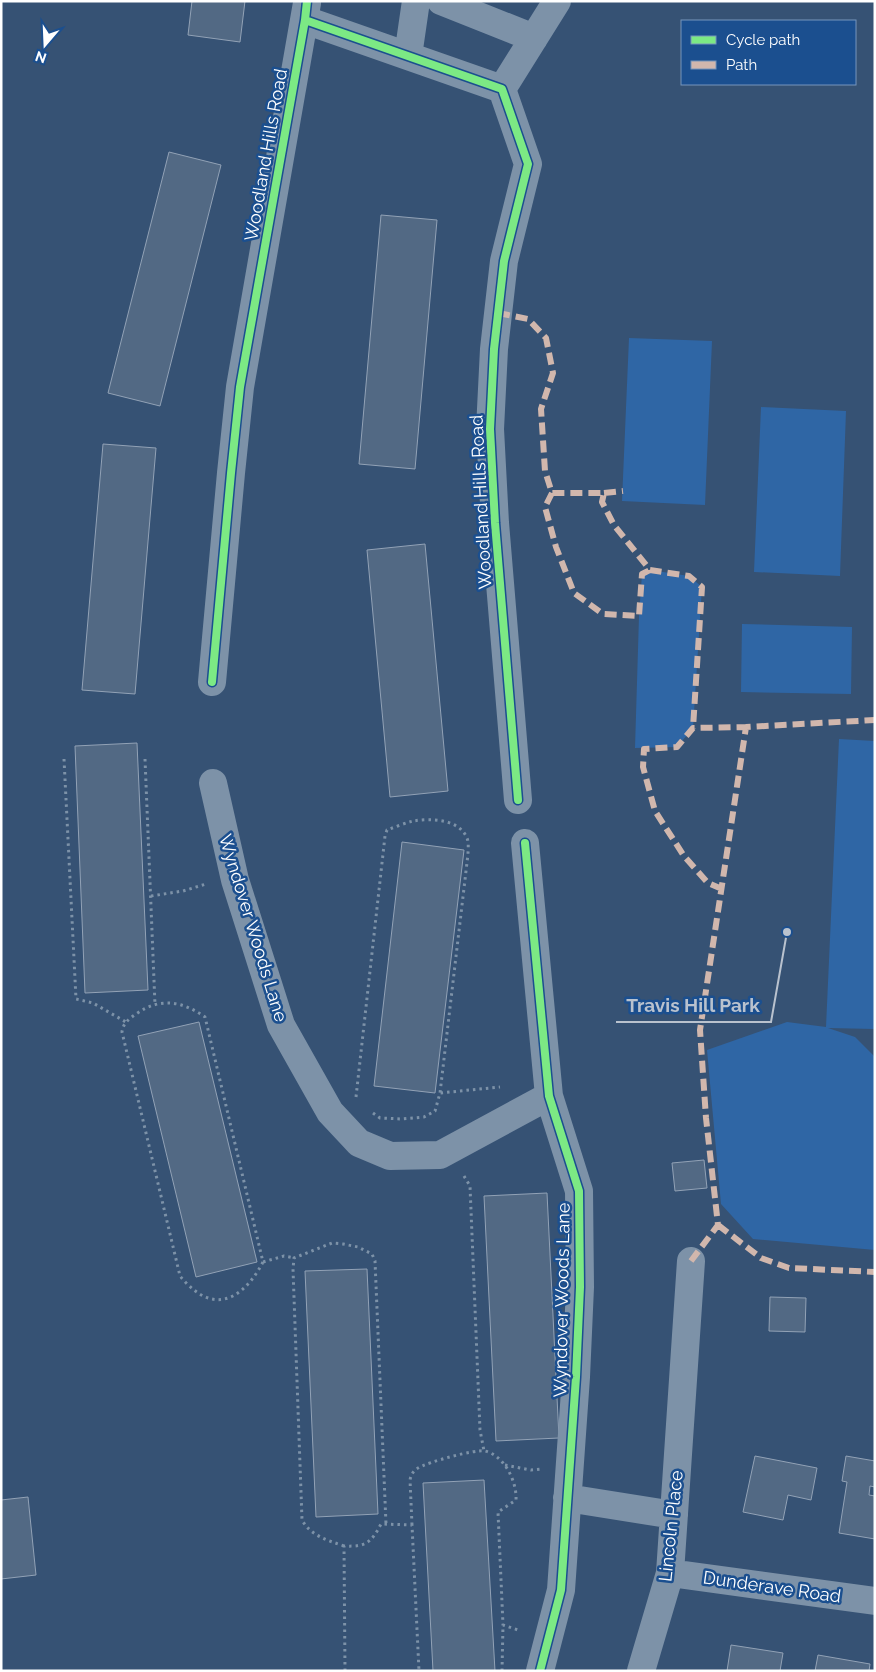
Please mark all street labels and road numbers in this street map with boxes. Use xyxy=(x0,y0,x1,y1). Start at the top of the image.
street label: Woodland Hills Road xyxy=(240,67,291,243)
street label: Woodland Hills Road xyxy=(465,414,496,590)
street label: Wyndover Woods Lane xyxy=(215,832,292,1025)
street label: Wyndover Woods Lane xyxy=(549,1202,574,1398)
street label: Lincoln Place xyxy=(654,1469,687,1583)
street label: Dunderave Road xyxy=(702,1566,842,1607)

